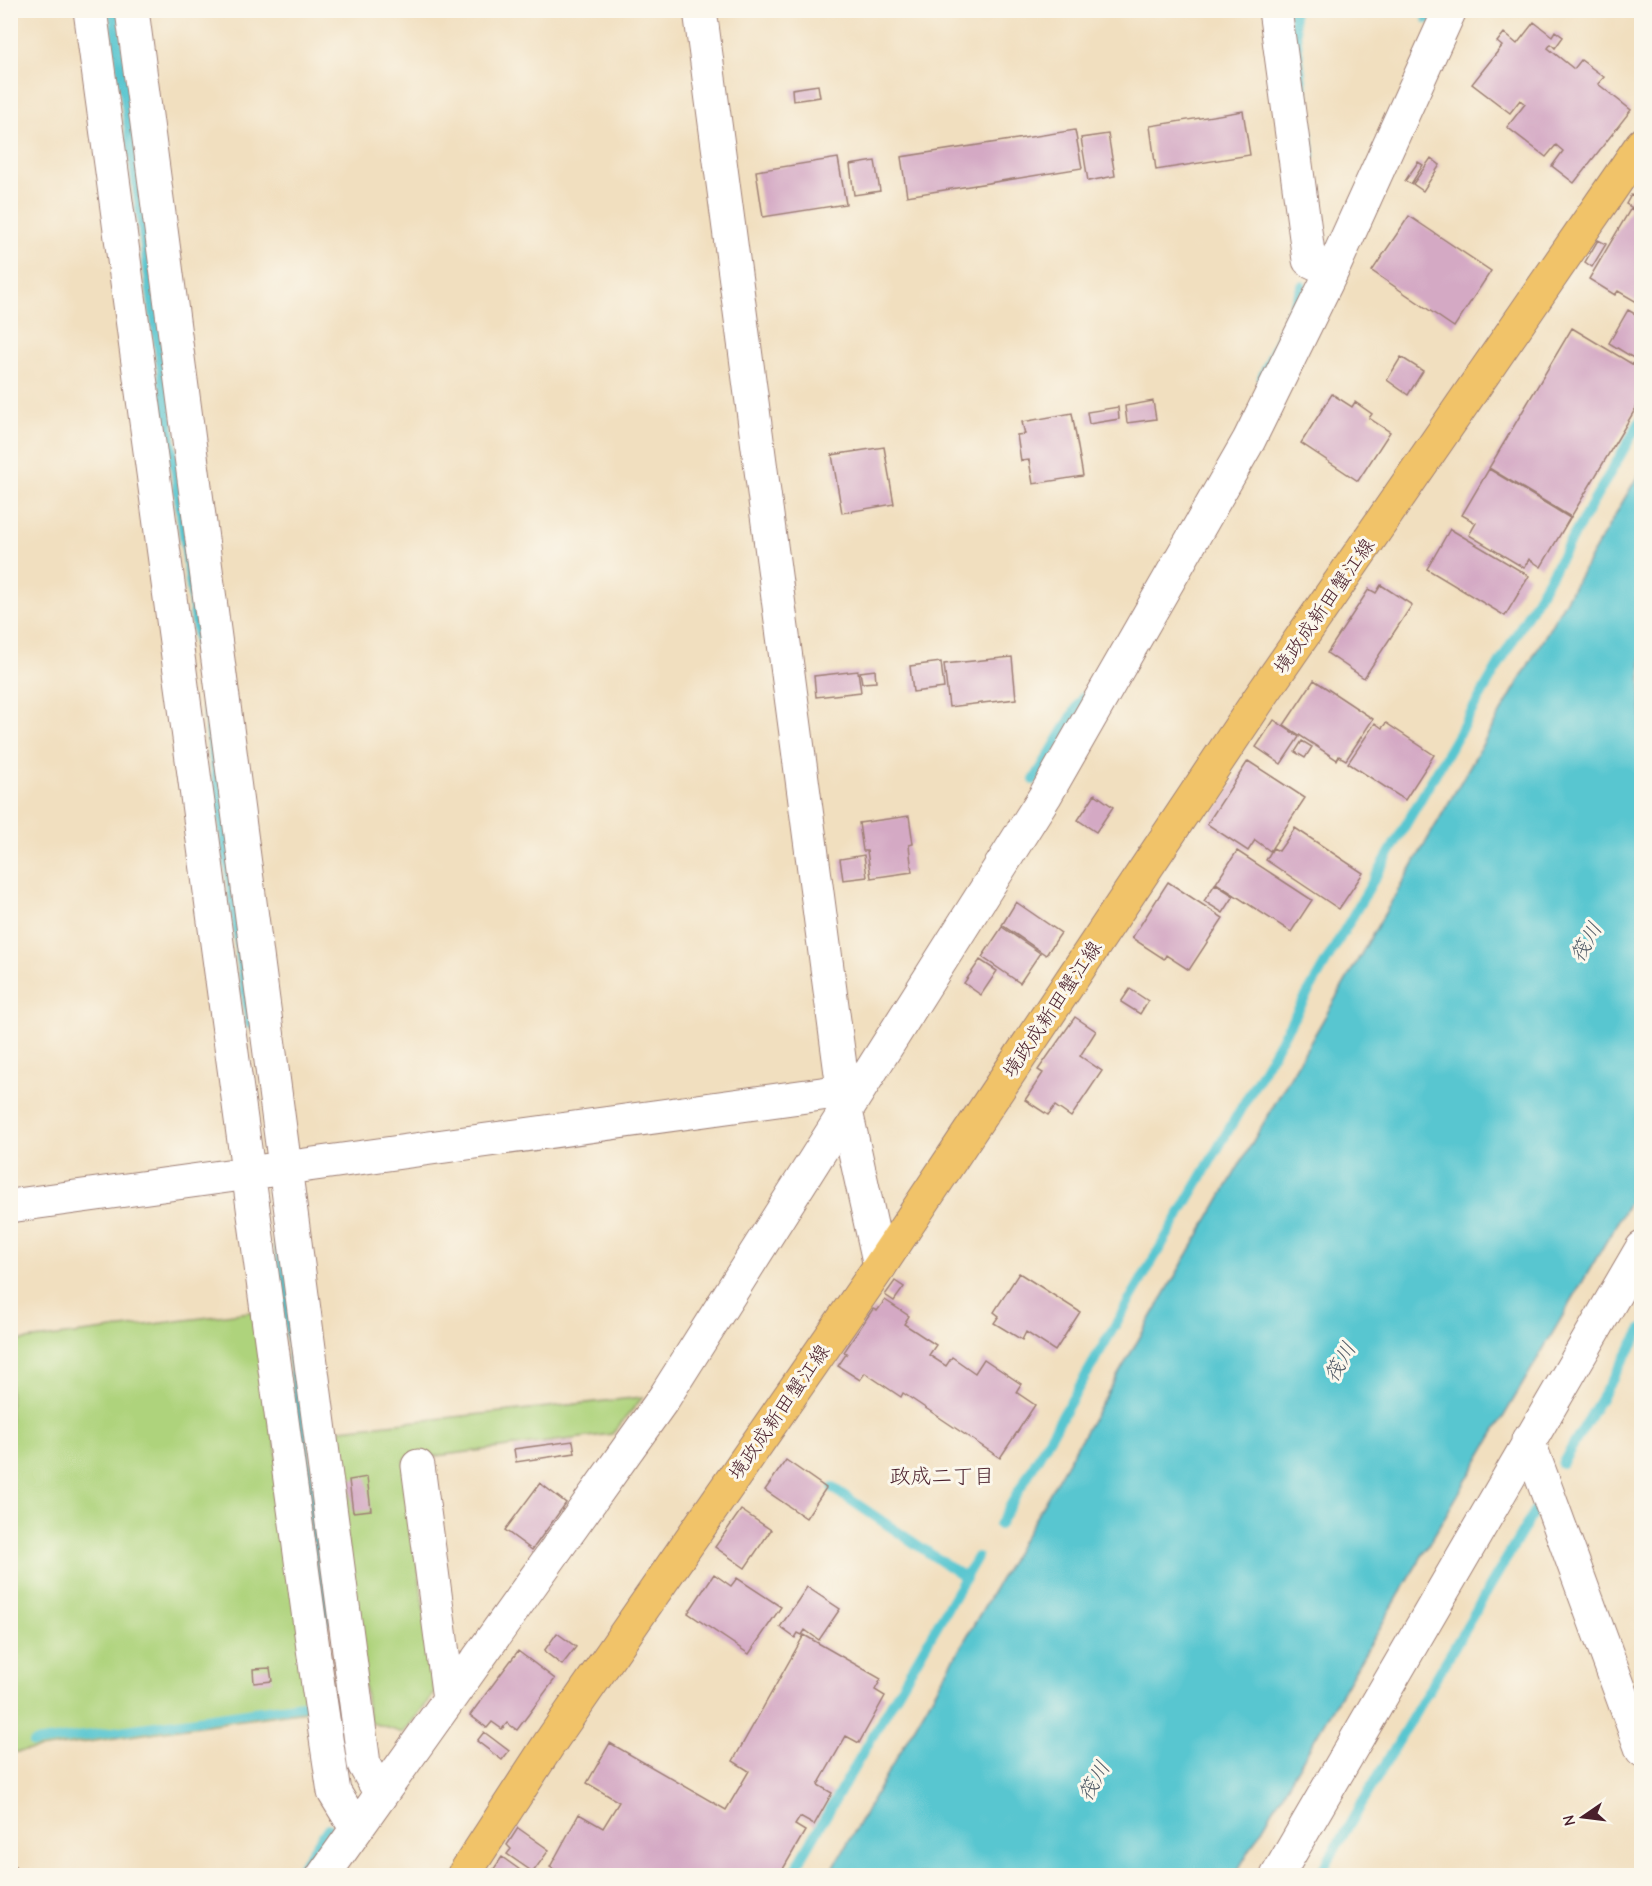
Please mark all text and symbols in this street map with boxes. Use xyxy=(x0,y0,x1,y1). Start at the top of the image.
street label: 境政成新田蟹江線 xyxy=(1269,534,1379,678)
water label: 筏川 xyxy=(1565,918,1607,966)
street label: 境政成新田蟹江線 xyxy=(998,936,1106,1082)
water label: 筏川 xyxy=(1319,1338,1361,1386)
street label: 境政成新田蟹江線 xyxy=(724,1340,834,1484)
district label: 政成二丁目 xyxy=(890,1464,995,1488)
water label: 筏川 xyxy=(1073,1757,1115,1805)
north arrow xyxy=(1553,1787,1613,1847)
text: N xyxy=(1559,1813,1579,1828)

